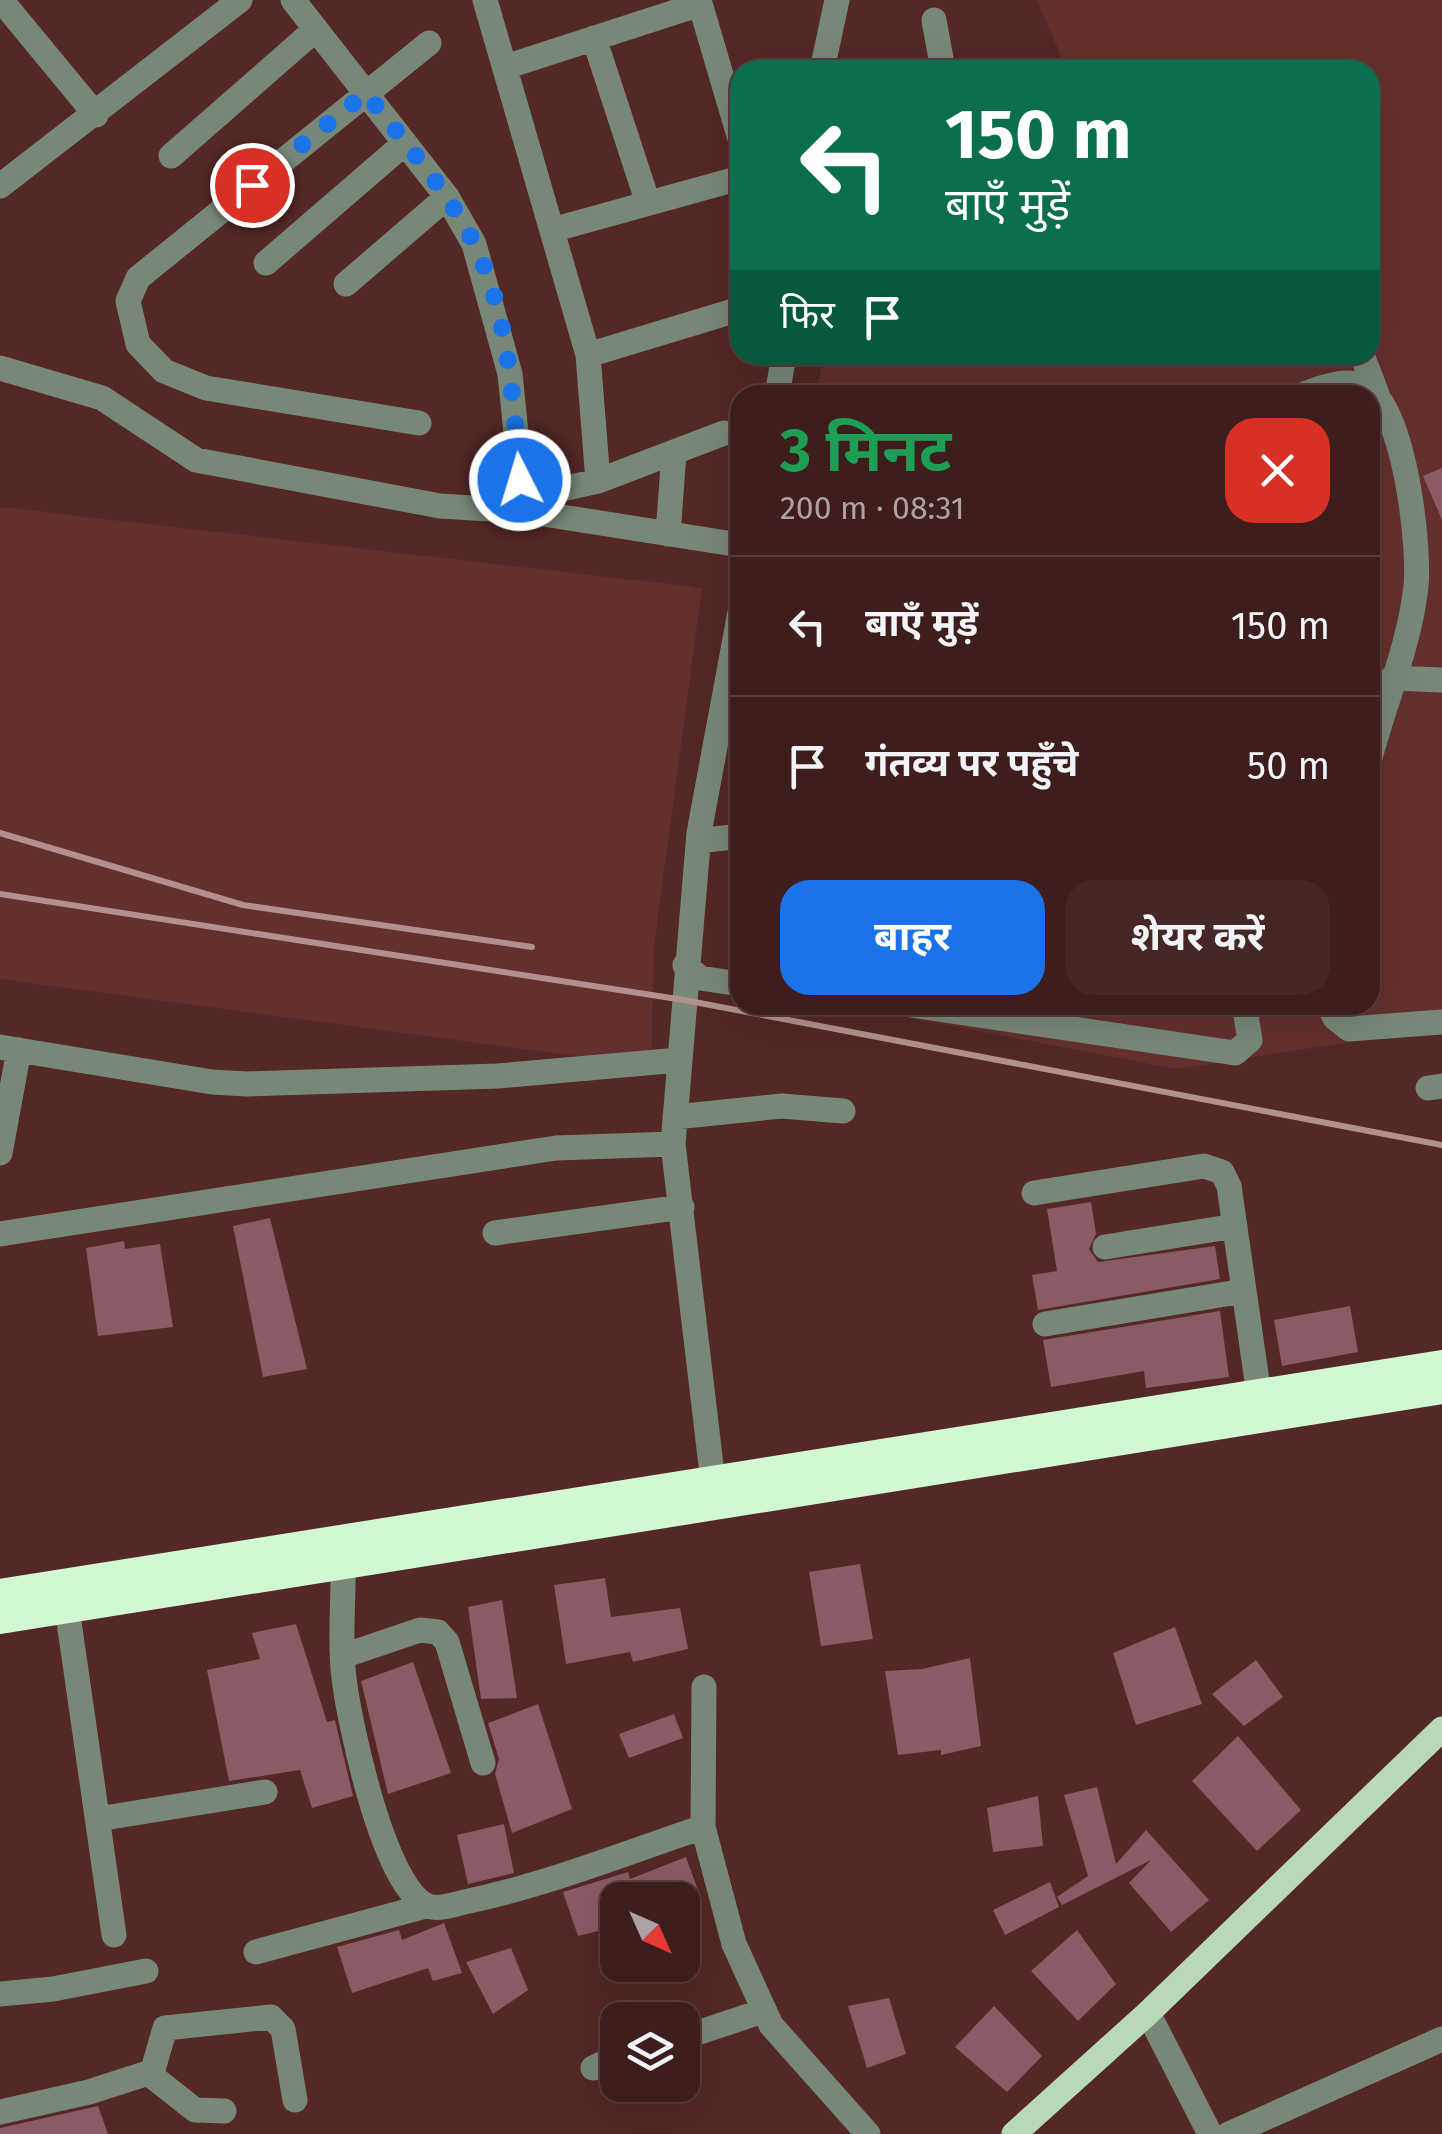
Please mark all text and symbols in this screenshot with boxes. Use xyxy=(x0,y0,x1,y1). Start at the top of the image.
text: 150 m xyxy=(945,93,1132,177)
icon: left xyxy=(780,100,910,230)
pin xyxy=(210,143,295,228)
icon: arrive xyxy=(225,158,280,213)
text: बाएँ मुड़ें xyxy=(945,178,1070,232)
icon: arrive xyxy=(855,290,910,345)
text: फिर xyxy=(780,292,835,338)
text: 3 मिनट xyxy=(780,415,951,487)
button: close xyxy=(1225,418,1330,523)
position arrow xyxy=(468,428,572,532)
text: 200 m · 08:31 xyxy=(780,489,965,527)
icon: left xyxy=(780,599,835,654)
text: बाएँ मुड़ें xyxy=(865,600,978,646)
text: 150 m xyxy=(1231,603,1330,649)
icon: arrive xyxy=(780,739,835,794)
text: गंतव्य पर पहुँचे xyxy=(865,740,1078,786)
text: 50 m xyxy=(1247,743,1330,789)
button: बाहर xyxy=(780,880,1045,995)
button: शेयर करें xyxy=(1065,880,1330,995)
north arrow xyxy=(600,1882,700,1982)
map controls xyxy=(600,1882,700,2102)
button: layers xyxy=(600,2002,700,2102)

